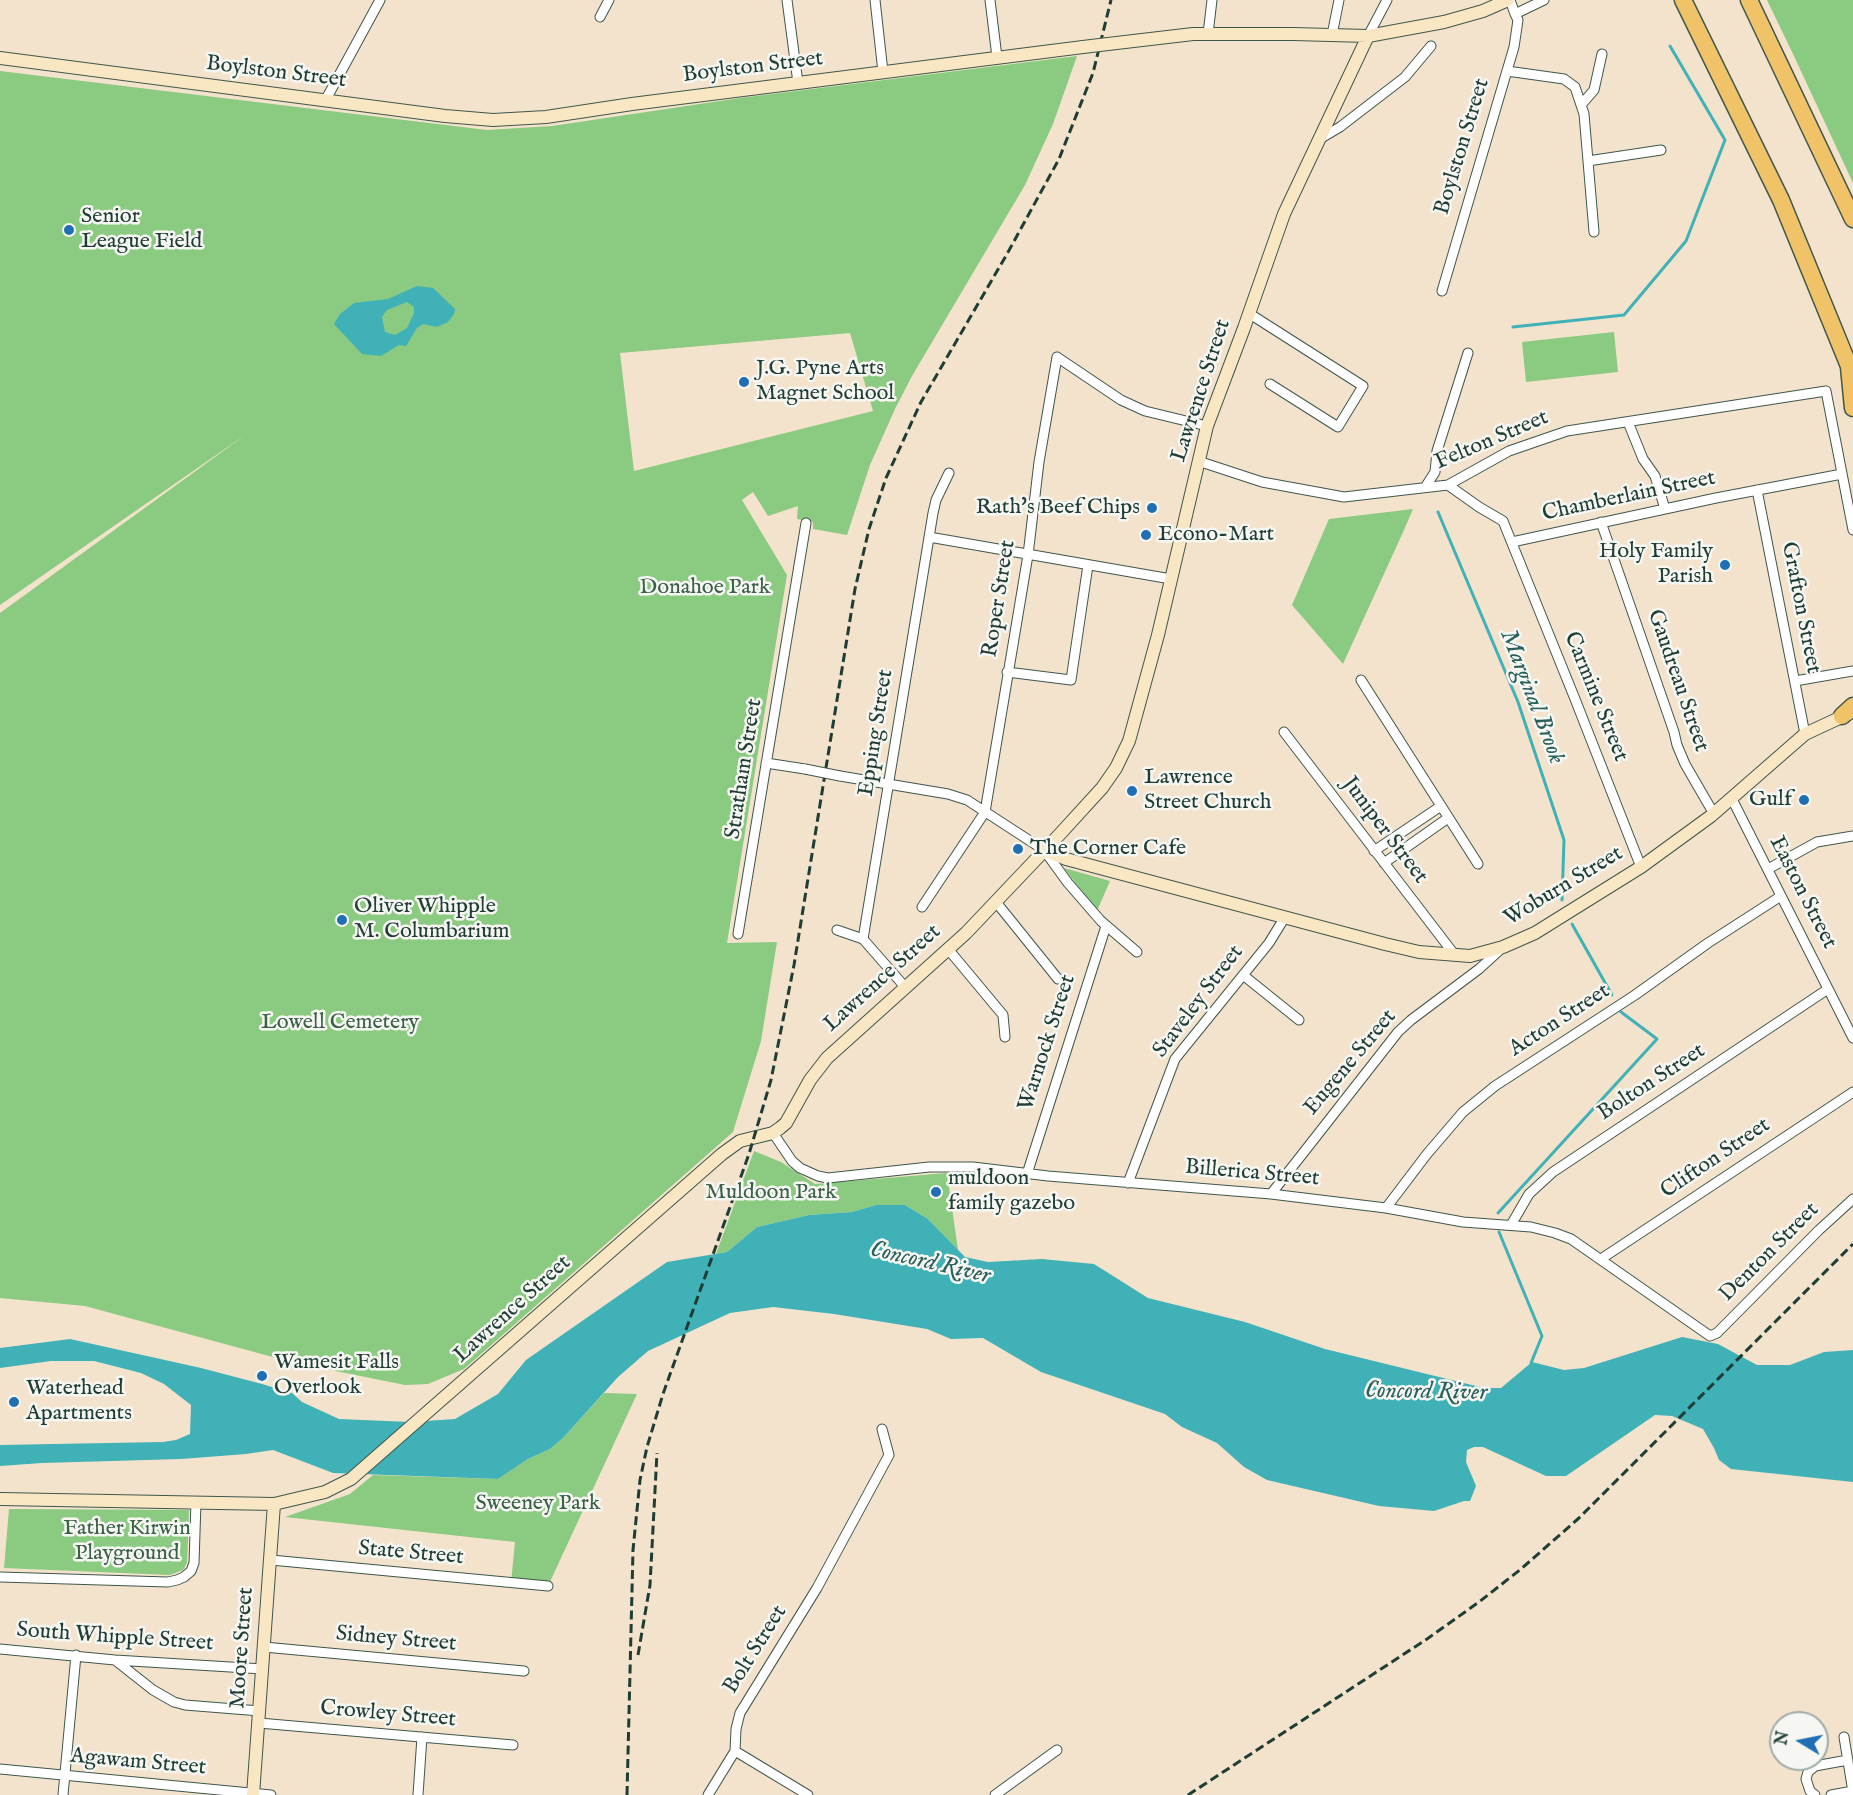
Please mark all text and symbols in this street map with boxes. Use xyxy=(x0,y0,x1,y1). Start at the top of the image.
street label: Boylston Street xyxy=(681,46,825,90)
street label: Boylston Street xyxy=(204,51,348,95)
street label: Boylston Street xyxy=(1430,76,1496,218)
place label: Senior League Field xyxy=(81,204,202,255)
marker: Senior League Field xyxy=(62,223,76,237)
street label: Lawrence Street xyxy=(1167,316,1237,466)
place label: J.G. Pyne Arts Magnet School xyxy=(756,356,894,408)
marker: J.G. Pyne Arts Magnet School xyxy=(737,375,751,389)
street label: Felton Street xyxy=(1431,405,1553,477)
street label: Chamberlain Street xyxy=(1540,466,1718,528)
place label: Rath's Beef Chips xyxy=(976,495,1140,521)
marker: Rath's Beef Chips xyxy=(1145,501,1159,515)
place label: Econo-Mart xyxy=(1158,522,1274,548)
marker: Econo-Mart xyxy=(1139,528,1153,542)
street label: Roper Street xyxy=(978,539,1022,659)
place label: Holy Family Parish xyxy=(1599,539,1713,590)
street label: Grafton Street xyxy=(1774,540,1826,676)
marker: Holy Family Parish xyxy=(1718,558,1732,572)
park label: Donahoe Park xyxy=(640,575,770,601)
street label: Gaudreau Street xyxy=(1640,606,1714,756)
water label: Marginal Brook xyxy=(1492,626,1570,768)
street label: Carmine Street xyxy=(1557,628,1633,766)
street label: Epping Street xyxy=(854,668,900,798)
street label: Stratham Street xyxy=(721,697,769,841)
place label: Lawrence Street Church xyxy=(1144,765,1271,816)
street label: Juniper Street xyxy=(1335,772,1433,890)
marker: Lawrence Street Church xyxy=(1125,784,1139,798)
place label: Gulf xyxy=(1749,787,1792,813)
marker: Gulf xyxy=(1797,793,1811,807)
street label: Easton Street xyxy=(1762,832,1842,954)
place label: The Corner Cafe xyxy=(1030,836,1186,862)
street label: Woburn Street xyxy=(1500,841,1628,933)
marker: The Corner Cafe xyxy=(1011,842,1025,856)
place label: Oliver Whipple M. Columbarium xyxy=(354,894,509,945)
marker: Oliver Whipple M. Columbarium xyxy=(335,913,349,927)
street label: Lawrence Street xyxy=(819,920,947,1038)
street label: Staveley Street xyxy=(1148,940,1250,1064)
street label: Warnock Street xyxy=(1014,972,1082,1114)
street label: Acton Street xyxy=(1505,979,1615,1063)
street label: Eugene Street xyxy=(1299,1005,1403,1121)
park label: Lowell Cemetery xyxy=(261,1010,419,1036)
street label: Bolton Street xyxy=(1593,1038,1711,1128)
street label: Clifton Street xyxy=(1656,1113,1776,1205)
street label: Billerica Street xyxy=(1184,1155,1320,1193)
place label: muldoon family gazebo xyxy=(948,1166,1075,1218)
park label: Muldoon Park xyxy=(705,1180,837,1206)
marker: muldoon family gazebo xyxy=(929,1185,943,1199)
street label: Denton Street xyxy=(1715,1198,1825,1308)
water label: Concord River xyxy=(867,1236,993,1292)
street label: Lawrence Street xyxy=(449,1251,577,1369)
place label: Wamesit Falls Overlook xyxy=(274,1350,399,1402)
marker: Wamesit Falls Overlook xyxy=(255,1369,269,1383)
place label: Waterhead Apartments xyxy=(26,1376,132,1428)
water label: Concord River xyxy=(1365,1378,1487,1408)
marker: Waterhead Apartments xyxy=(7,1395,21,1409)
park label: Sweeney Park xyxy=(476,1491,600,1517)
park label: Father Kirwin Playground xyxy=(63,1516,191,1568)
street label: State Street xyxy=(357,1536,465,1572)
street label: Moore Street xyxy=(226,1586,260,1710)
street label: Bolt Street xyxy=(718,1601,794,1699)
street label: South Whipple Street xyxy=(16,1618,214,1658)
street label: Sidney Street xyxy=(335,1622,457,1658)
street label: Crowley Street xyxy=(319,1696,457,1734)
north arrow xyxy=(1769,1711,1829,1771)
text: N xyxy=(1772,1730,1794,1747)
street label: Agawam Street xyxy=(69,1744,207,1782)

